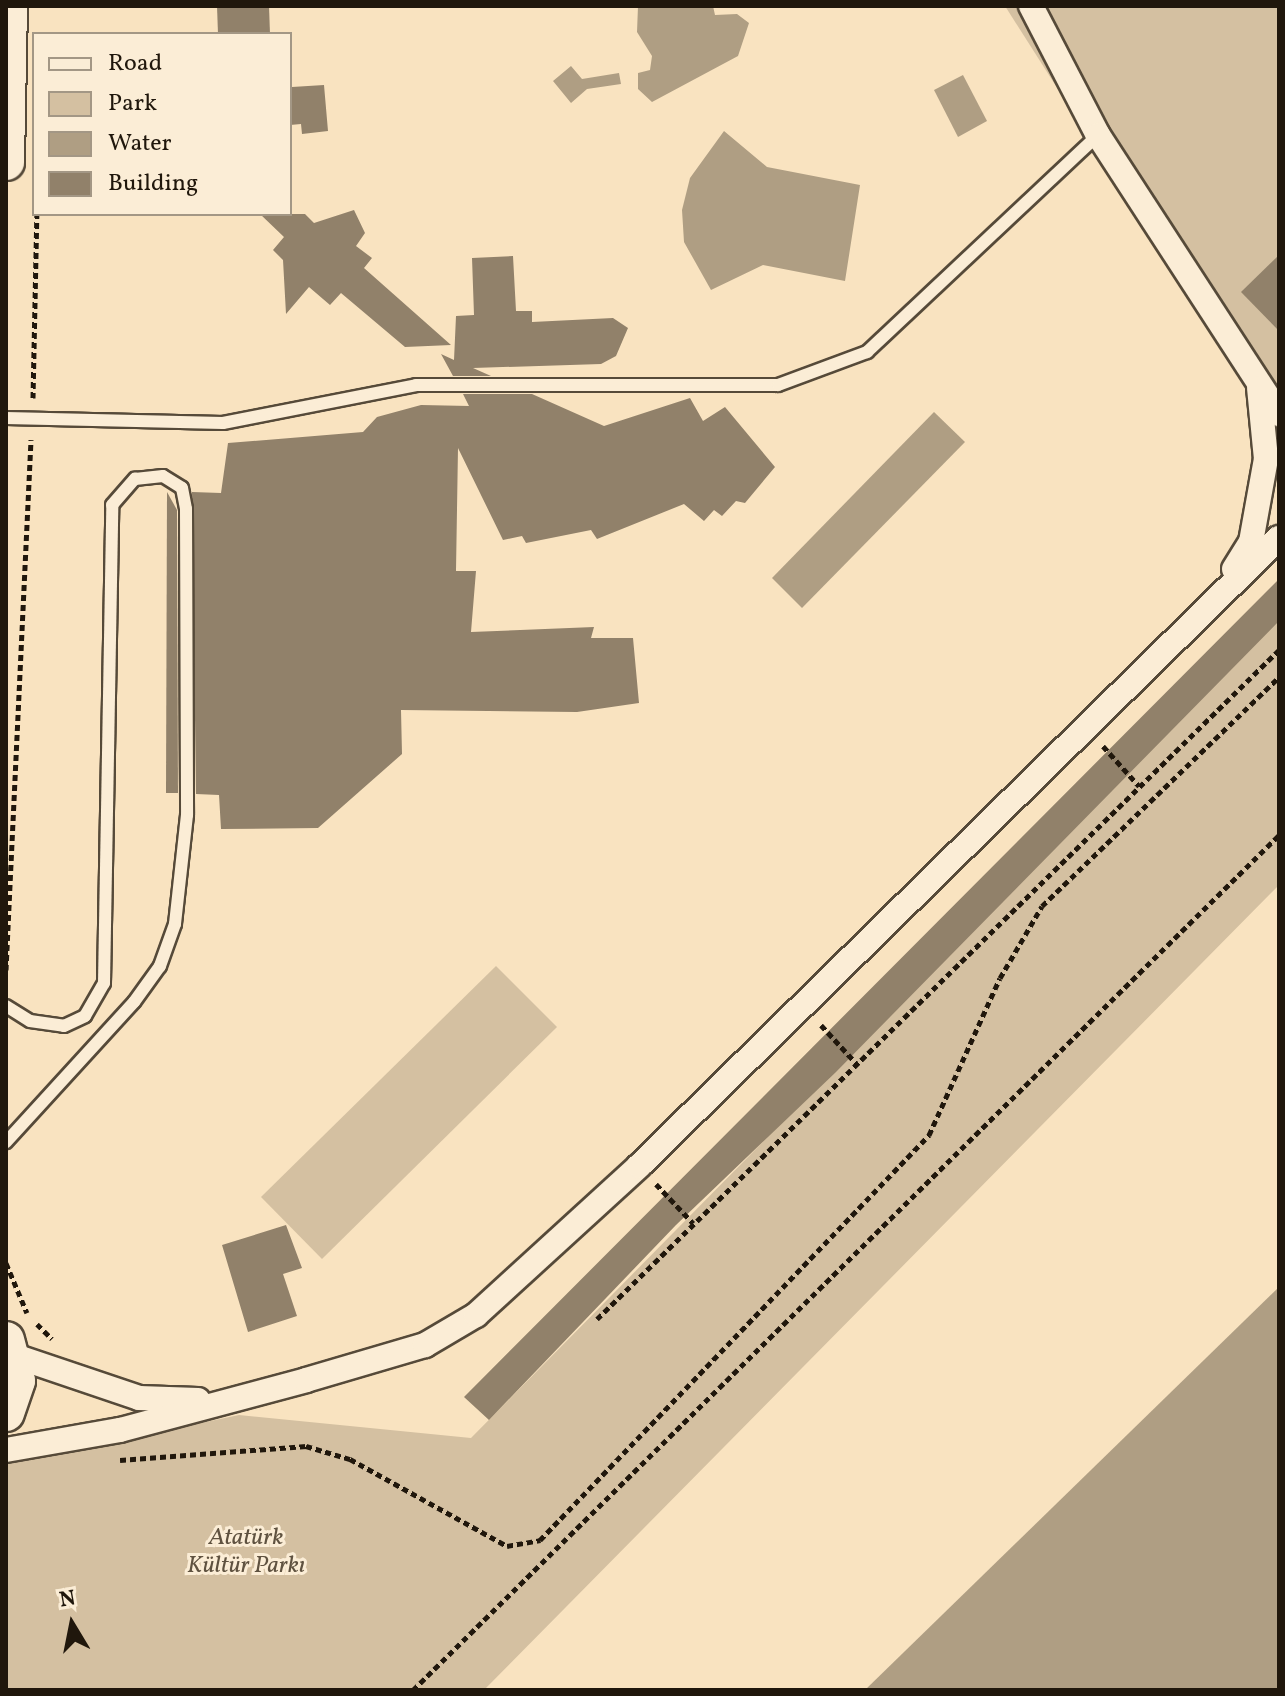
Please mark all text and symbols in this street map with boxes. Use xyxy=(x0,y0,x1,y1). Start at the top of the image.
legend xyxy=(32,32,292,216)
text: Road xyxy=(108,47,162,81)
text: Park xyxy=(108,87,157,121)
text: Water xyxy=(108,127,172,161)
text: Building xyxy=(108,167,198,201)
park label: Atatürk Kültür Parkı xyxy=(187,1525,305,1581)
text: N xyxy=(57,1583,78,1617)
north arrow xyxy=(32,1584,112,1664)

